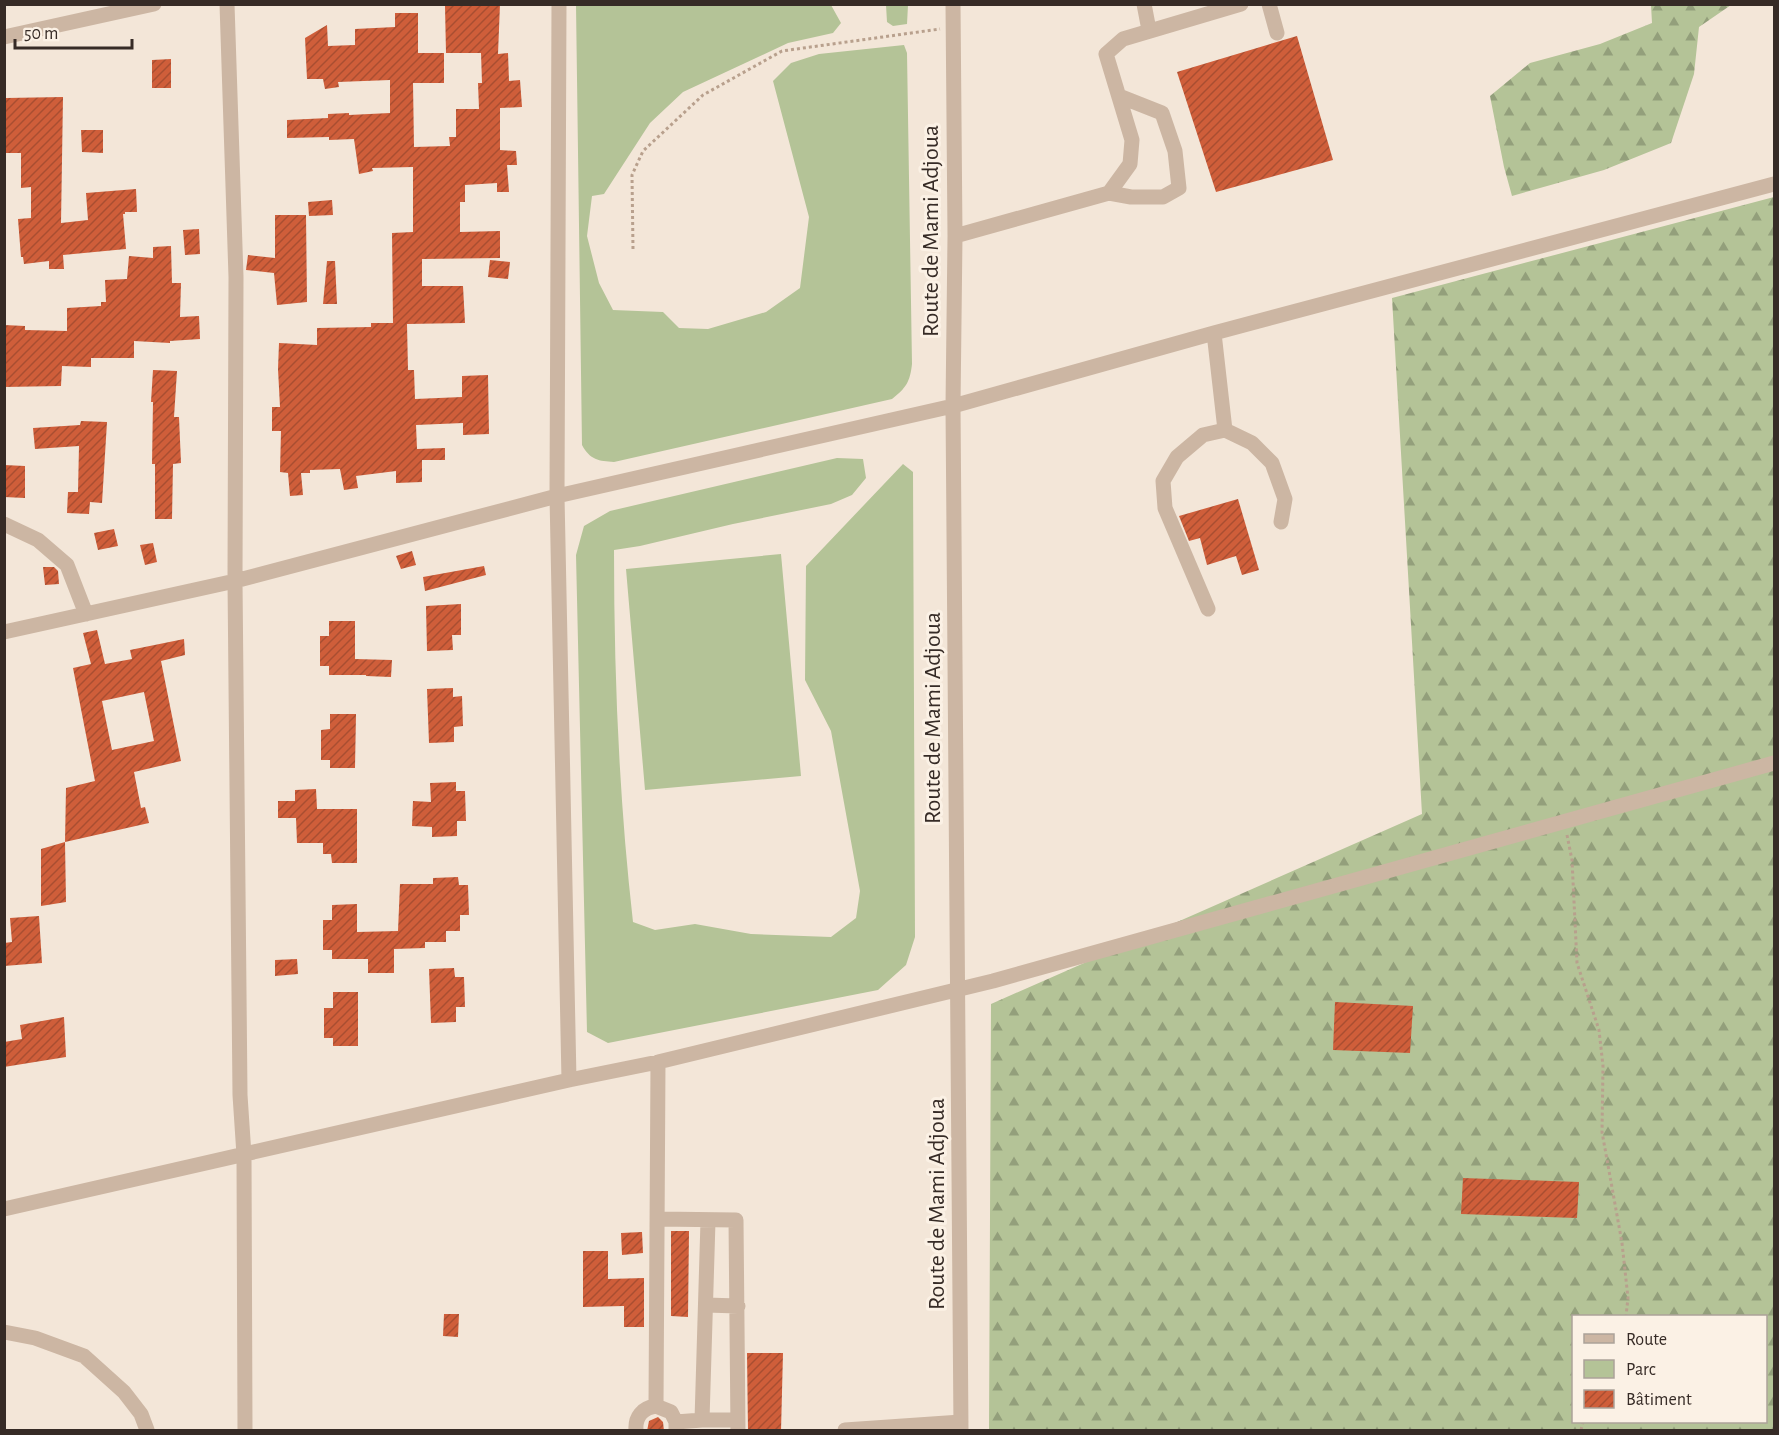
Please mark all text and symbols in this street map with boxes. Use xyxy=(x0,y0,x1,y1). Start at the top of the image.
scale bar xyxy=(15,12,132,50)
text: 50 m xyxy=(24,25,58,43)
street label: Route de Mami Adjoua xyxy=(919,125,943,337)
street label: Route de Mami Adjoua xyxy=(921,612,945,824)
street label: Route de Mami Adjoua xyxy=(925,1098,949,1310)
legend xyxy=(1572,1315,1767,1423)
text: Route xyxy=(1626,1331,1667,1349)
text: Parc xyxy=(1626,1361,1656,1379)
text: Bâtiment xyxy=(1626,1391,1692,1409)

